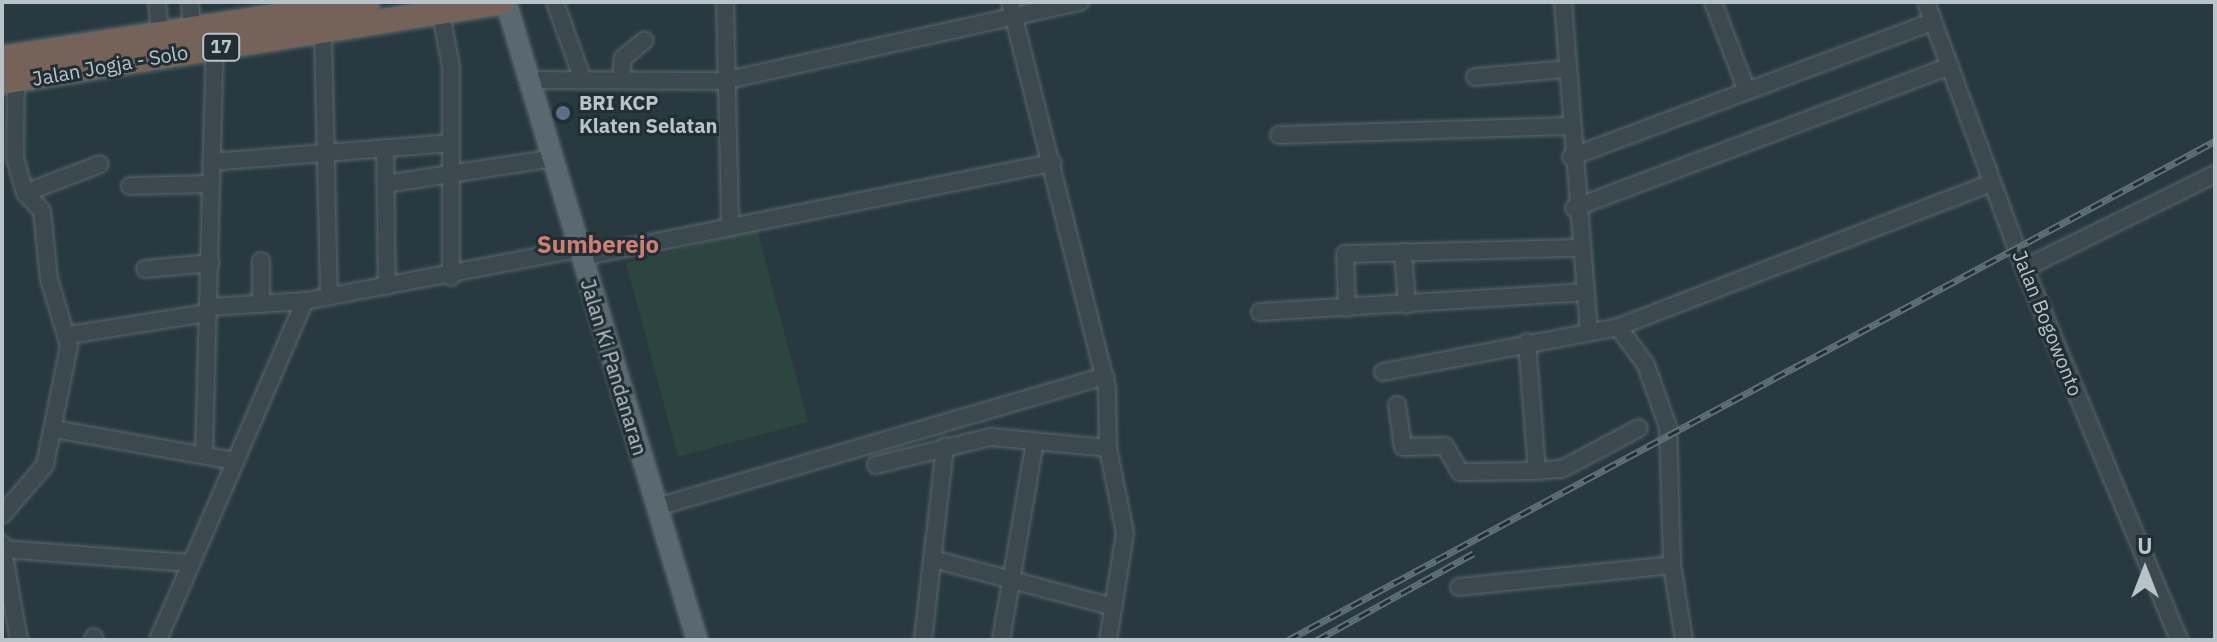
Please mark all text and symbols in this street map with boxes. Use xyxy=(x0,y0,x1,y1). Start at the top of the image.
road number: 17 xyxy=(201,33,241,61)
street label: Jalan Jogja - Solo xyxy=(30,39,190,91)
place label: BRI KCP Klaten Selatan xyxy=(579,90,717,137)
marker: BRI KCP Klaten Selatan xyxy=(554,104,572,122)
district label: Sumberejo xyxy=(537,231,659,259)
street label: Jalan Bogowonto xyxy=(2008,247,2088,399)
street label: Jalan Ki Pandanaran xyxy=(576,276,652,458)
north arrow xyxy=(2105,530,2185,610)
text: U xyxy=(2137,531,2153,560)

